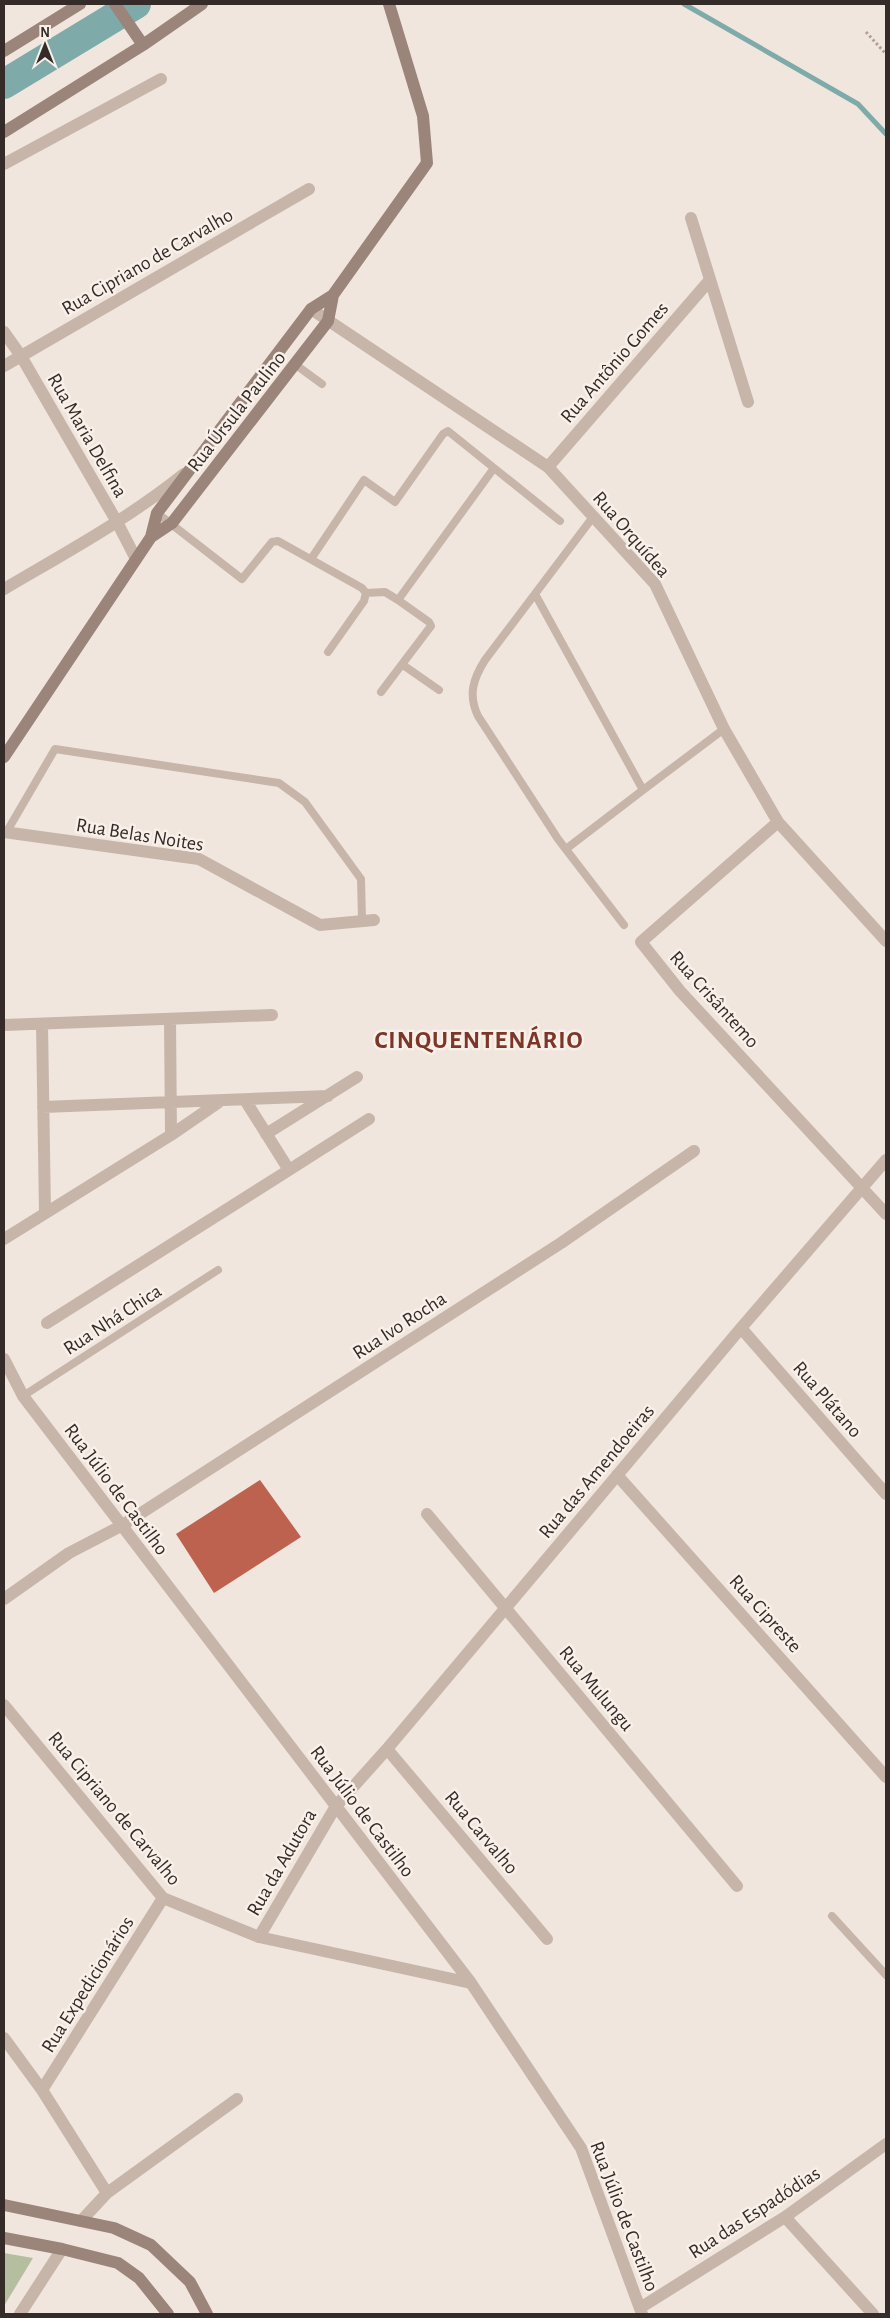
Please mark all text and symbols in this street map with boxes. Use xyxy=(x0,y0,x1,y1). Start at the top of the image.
north arrow xyxy=(20,20,70,70)
text: N xyxy=(40,26,50,40)
street label: Rua Cipriano de Carvalho xyxy=(58,205,237,319)
street label: Rua Antônio Gomes xyxy=(557,298,672,427)
street label: Rua Úrsula Paulino xyxy=(183,347,290,475)
street label: Rua Maria Delfina xyxy=(44,370,131,501)
street label: Rua Orquídea xyxy=(589,488,674,581)
street label: Rua Belas Noites xyxy=(75,815,205,855)
street label: Rua Crisântemo xyxy=(666,947,763,1052)
district label: CINQUENTENÁRIO xyxy=(374,1025,584,1053)
street label: Rua Nhá Chica xyxy=(60,1281,165,1359)
street label: Rua Ivo Rocha xyxy=(349,1288,450,1363)
street label: Rua Plátano xyxy=(789,1358,865,1442)
street label: Rua das Amendoeiras xyxy=(535,1401,658,1542)
street label: Rua Júlio de Castilho xyxy=(60,1420,172,1559)
street label: Rua Cipreste xyxy=(725,1571,805,1656)
street label: Rua Mulungu xyxy=(555,1642,637,1735)
street label: Rua Cipriano de Carvalho xyxy=(44,1728,184,1889)
street label: Rua Júlio de Castilho xyxy=(306,1742,418,1881)
street label: Rua Carvalho xyxy=(441,1787,522,1878)
street label: Rua da Adutora xyxy=(243,1806,320,1919)
street label: Rua Expedicionários xyxy=(38,1913,138,2056)
street label: Rua Júlio de Castilho xyxy=(586,2139,662,2294)
street label: Rua das Espadódias xyxy=(685,2163,824,2263)

